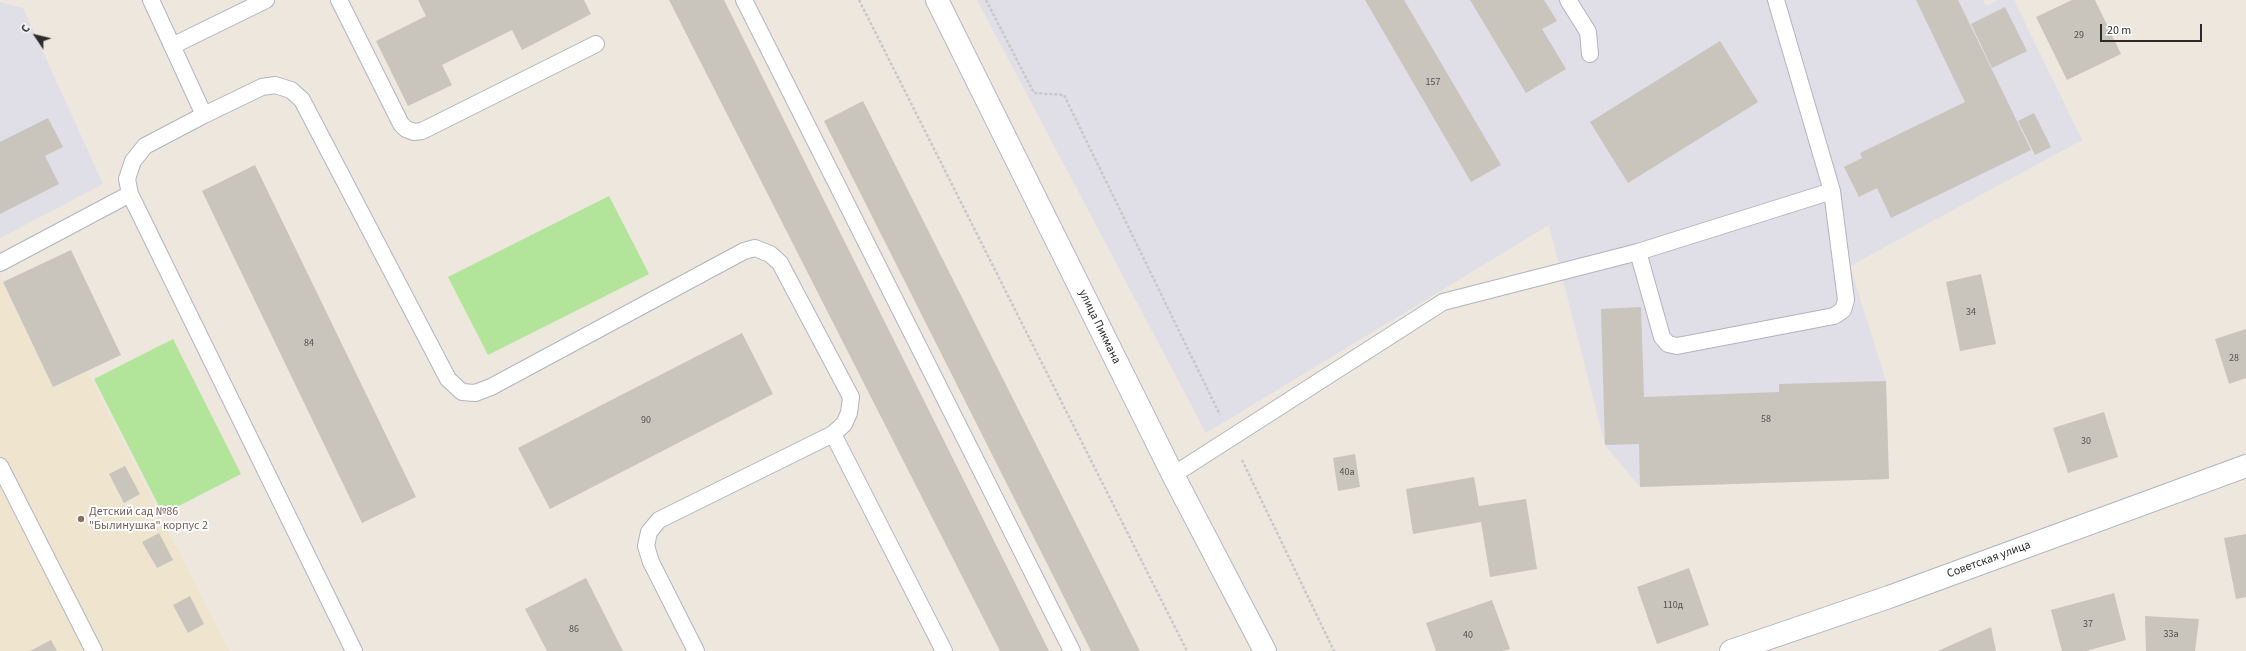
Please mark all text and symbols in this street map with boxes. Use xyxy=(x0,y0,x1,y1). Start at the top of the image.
north arrow xyxy=(16,16,56,56)
scale bar xyxy=(2102,16,2204,42)
text: С xyxy=(18,22,34,36)
text: 20 m xyxy=(2107,22,2131,39)
house number: 29 xyxy=(2074,30,2084,42)
house number: 157 xyxy=(1426,77,1440,89)
street label: улица Пикмана xyxy=(1075,288,1123,366)
house number: 34 xyxy=(1966,307,1976,319)
house number: 84 xyxy=(304,338,314,350)
house number: 28 xyxy=(2229,353,2239,365)
house number: 58 xyxy=(1761,414,1771,426)
house number: 90 xyxy=(641,415,651,427)
house number: 30 xyxy=(2081,436,2091,448)
house number: 40а xyxy=(1340,467,1354,479)
place label: Детский сад №86 "Былинушка" корпус 2 xyxy=(89,505,208,533)
marker: Детский сад №86 "Былинушка" корпус 2 xyxy=(76,514,86,524)
street label: Советская улица xyxy=(1945,538,2033,582)
house number: 110д xyxy=(1663,600,1683,612)
house number: 37 xyxy=(2083,619,2093,631)
house number: 86 xyxy=(569,624,579,636)
house number: 33а xyxy=(2164,629,2178,641)
house number: 40 xyxy=(1463,630,1473,642)

